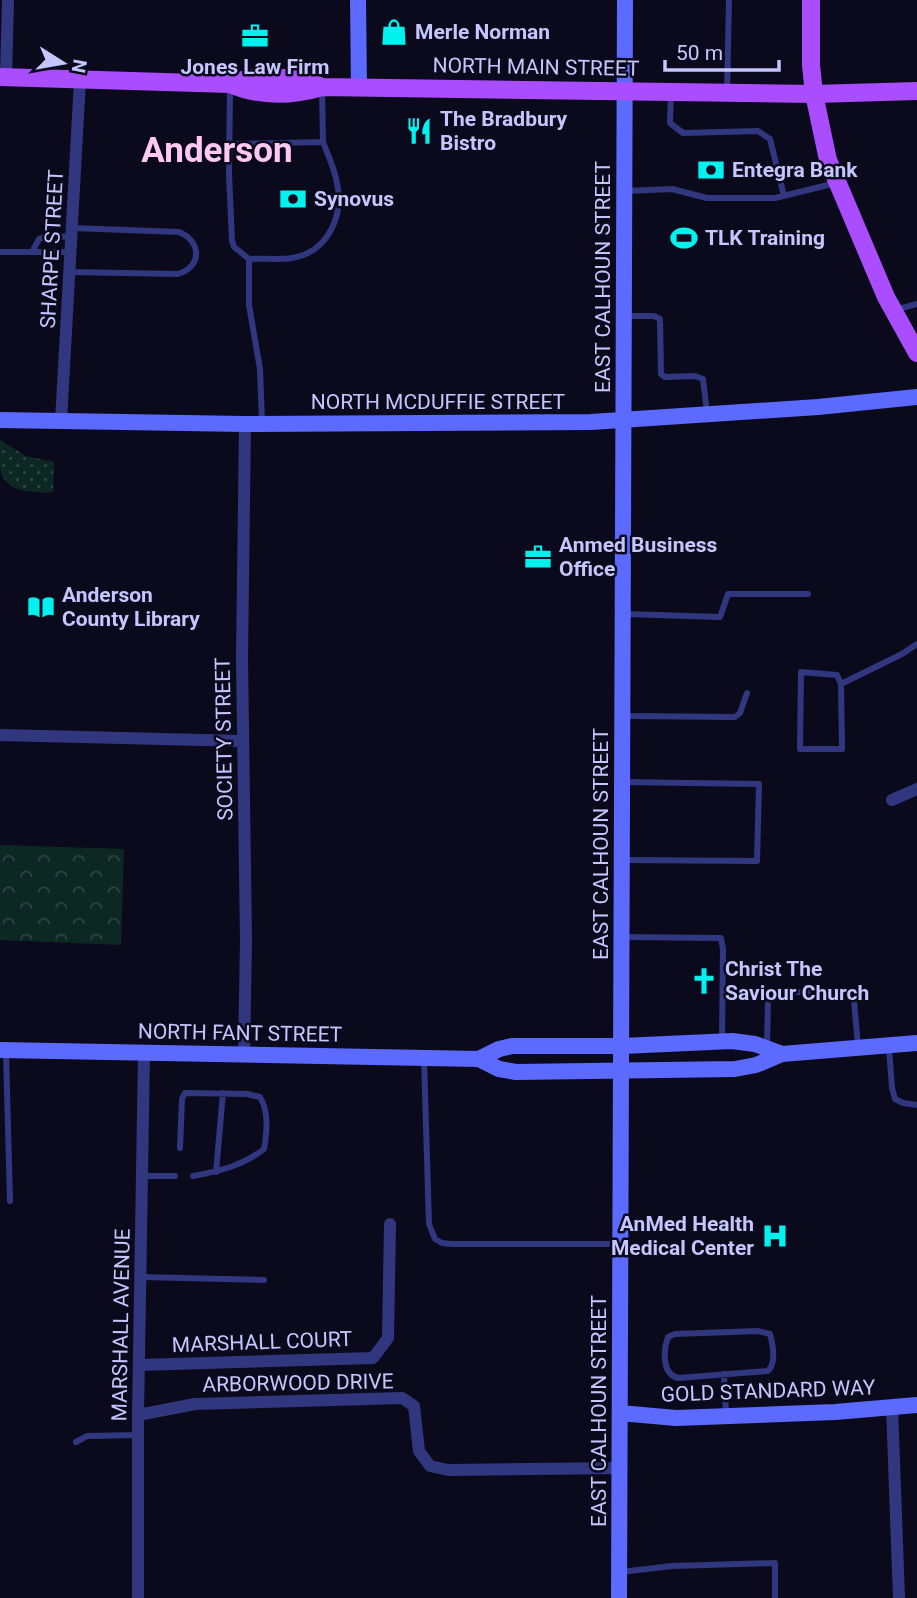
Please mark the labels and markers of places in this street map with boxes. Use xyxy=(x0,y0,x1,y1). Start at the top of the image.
shop icon: Merle Norman xyxy=(379,17,409,47)
place label: Merle Norman xyxy=(415,20,550,44)
office icon: Jones Law Firm xyxy=(240,21,270,51)
place label: Jones Law Firm xyxy=(181,55,329,79)
place label: The Bradbury Bistro xyxy=(440,107,568,155)
restaurant icon: The Bradbury Bistro xyxy=(404,116,434,146)
bank icon: Entegra Bank xyxy=(696,155,726,185)
place label: Entegra Bank xyxy=(732,158,858,182)
bank icon: Synovus xyxy=(278,184,308,214)
place label: Synovus xyxy=(314,187,394,211)
sports icon: TLK Training xyxy=(669,223,699,253)
place label: TLK Training xyxy=(705,226,825,250)
place label: Anmed Business Office xyxy=(559,533,718,581)
office icon: Anmed Business Office xyxy=(523,542,553,572)
place label: Anderson County Library xyxy=(62,583,200,631)
library icon: Anderson County Library xyxy=(26,592,56,622)
place label: Christ The Saviour Church xyxy=(725,957,869,1005)
church icon: Christ The Saviour Church xyxy=(689,966,719,996)
place label: AnMed Health Medical Center xyxy=(611,1212,754,1260)
hospital icon: AnMed Health Medical Center xyxy=(760,1221,790,1251)

